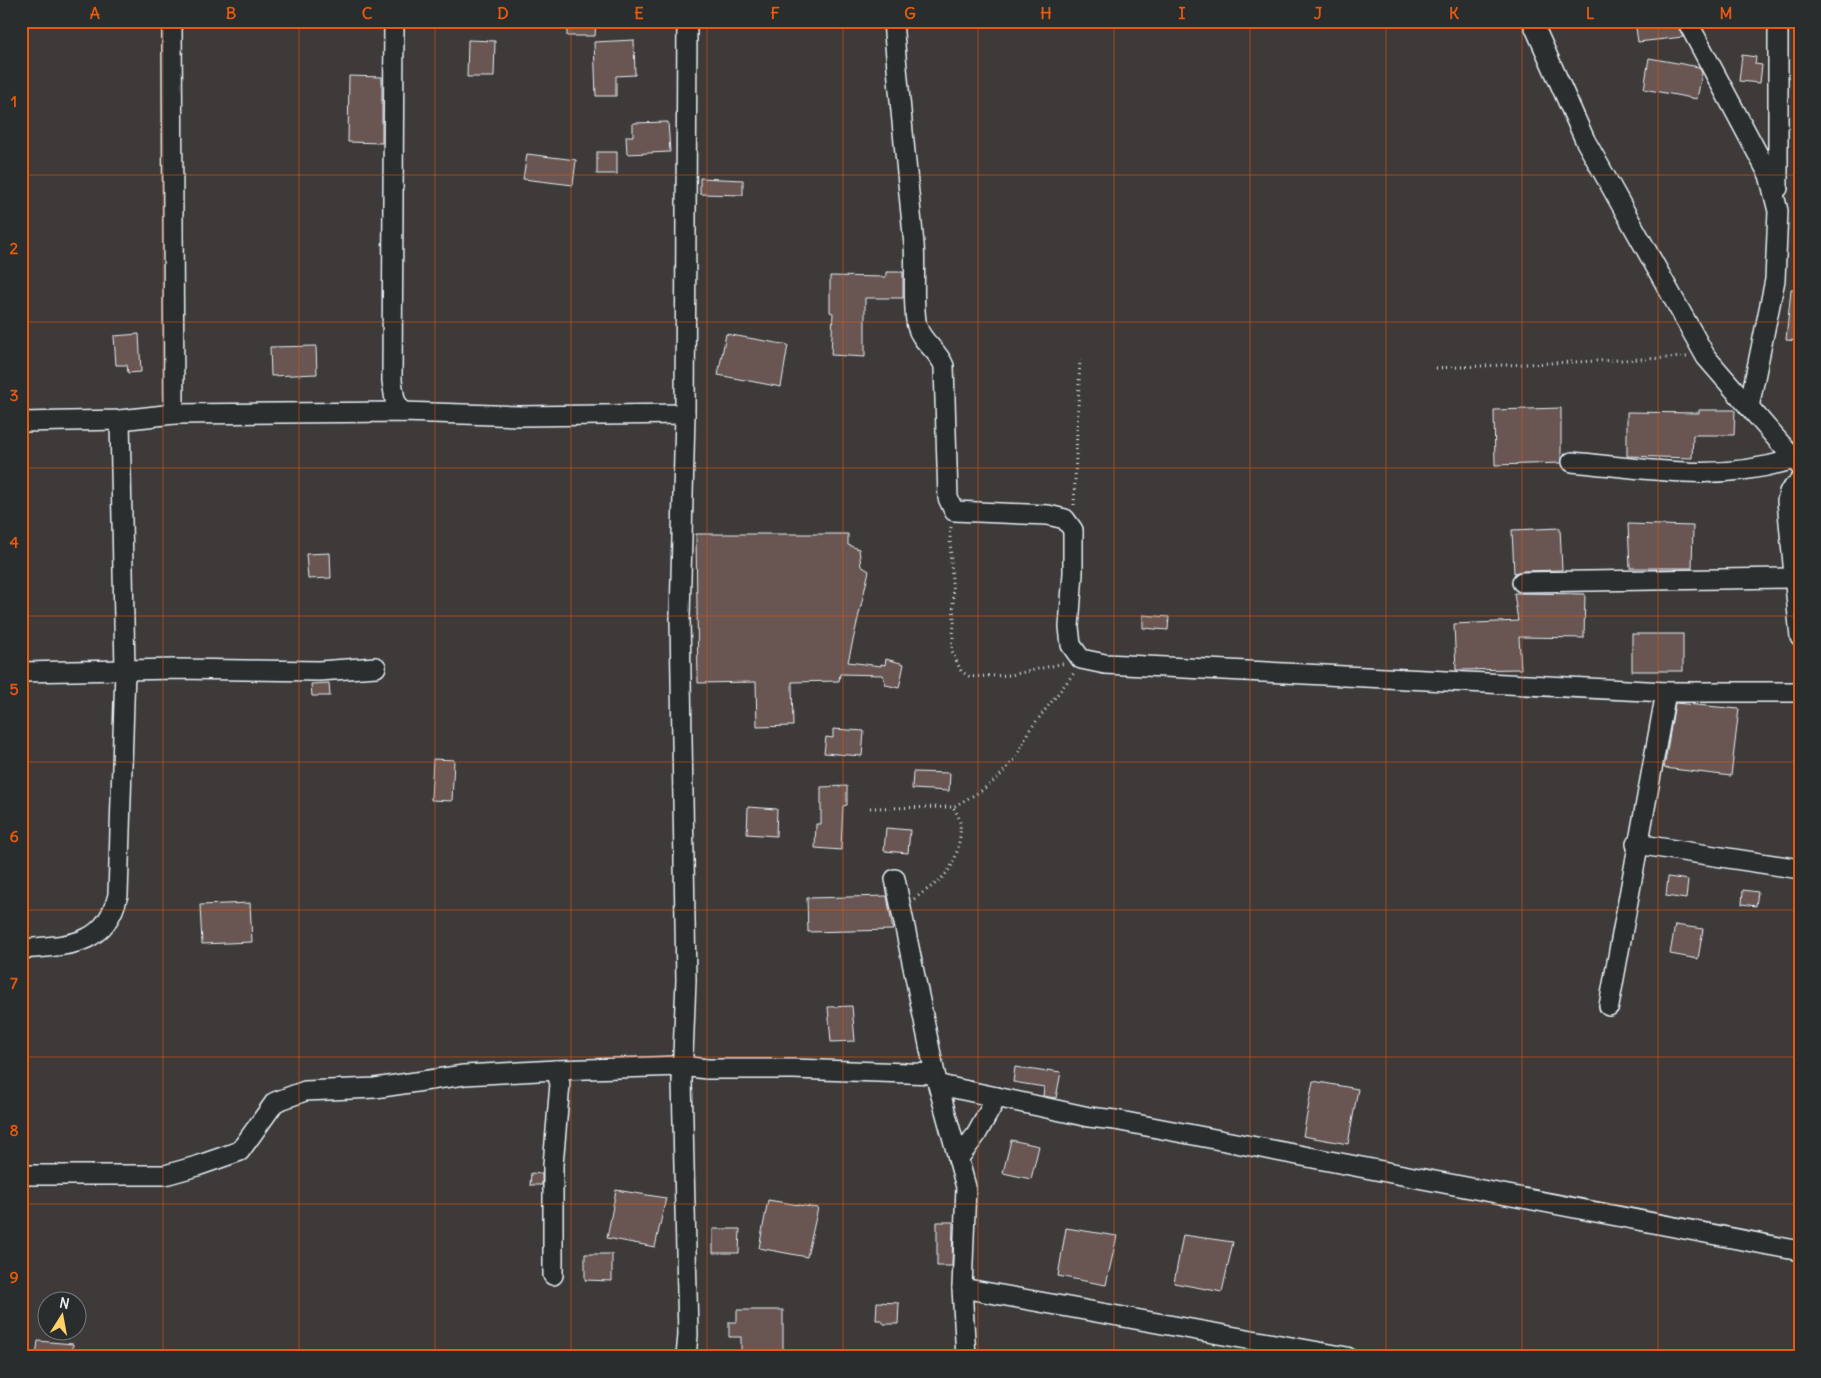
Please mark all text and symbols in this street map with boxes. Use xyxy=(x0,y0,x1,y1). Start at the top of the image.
text: A xyxy=(90,3,100,23)
text: B xyxy=(226,3,237,23)
text: C xyxy=(362,3,373,23)
text: D xyxy=(497,3,509,23)
text: E xyxy=(634,3,644,23)
text: F xyxy=(770,3,780,23)
text: G xyxy=(904,3,916,23)
text: H xyxy=(1040,3,1052,23)
text: I xyxy=(1179,3,1186,23)
text: J xyxy=(1314,3,1323,23)
text: K xyxy=(1449,3,1459,23)
text: L xyxy=(1586,3,1595,23)
text: M xyxy=(1720,3,1733,23)
text: 1 xyxy=(11,91,17,111)
text: 2 xyxy=(10,238,19,258)
text: 3 xyxy=(9,385,19,405)
text: 4 xyxy=(9,532,19,552)
text: 5 xyxy=(9,679,19,699)
text: 6 xyxy=(9,826,19,846)
text: 7 xyxy=(10,973,18,993)
text: 8 xyxy=(9,1120,19,1140)
text: 9 xyxy=(9,1267,19,1287)
north arrow xyxy=(38,1290,88,1340)
text: N xyxy=(58,1293,71,1313)

